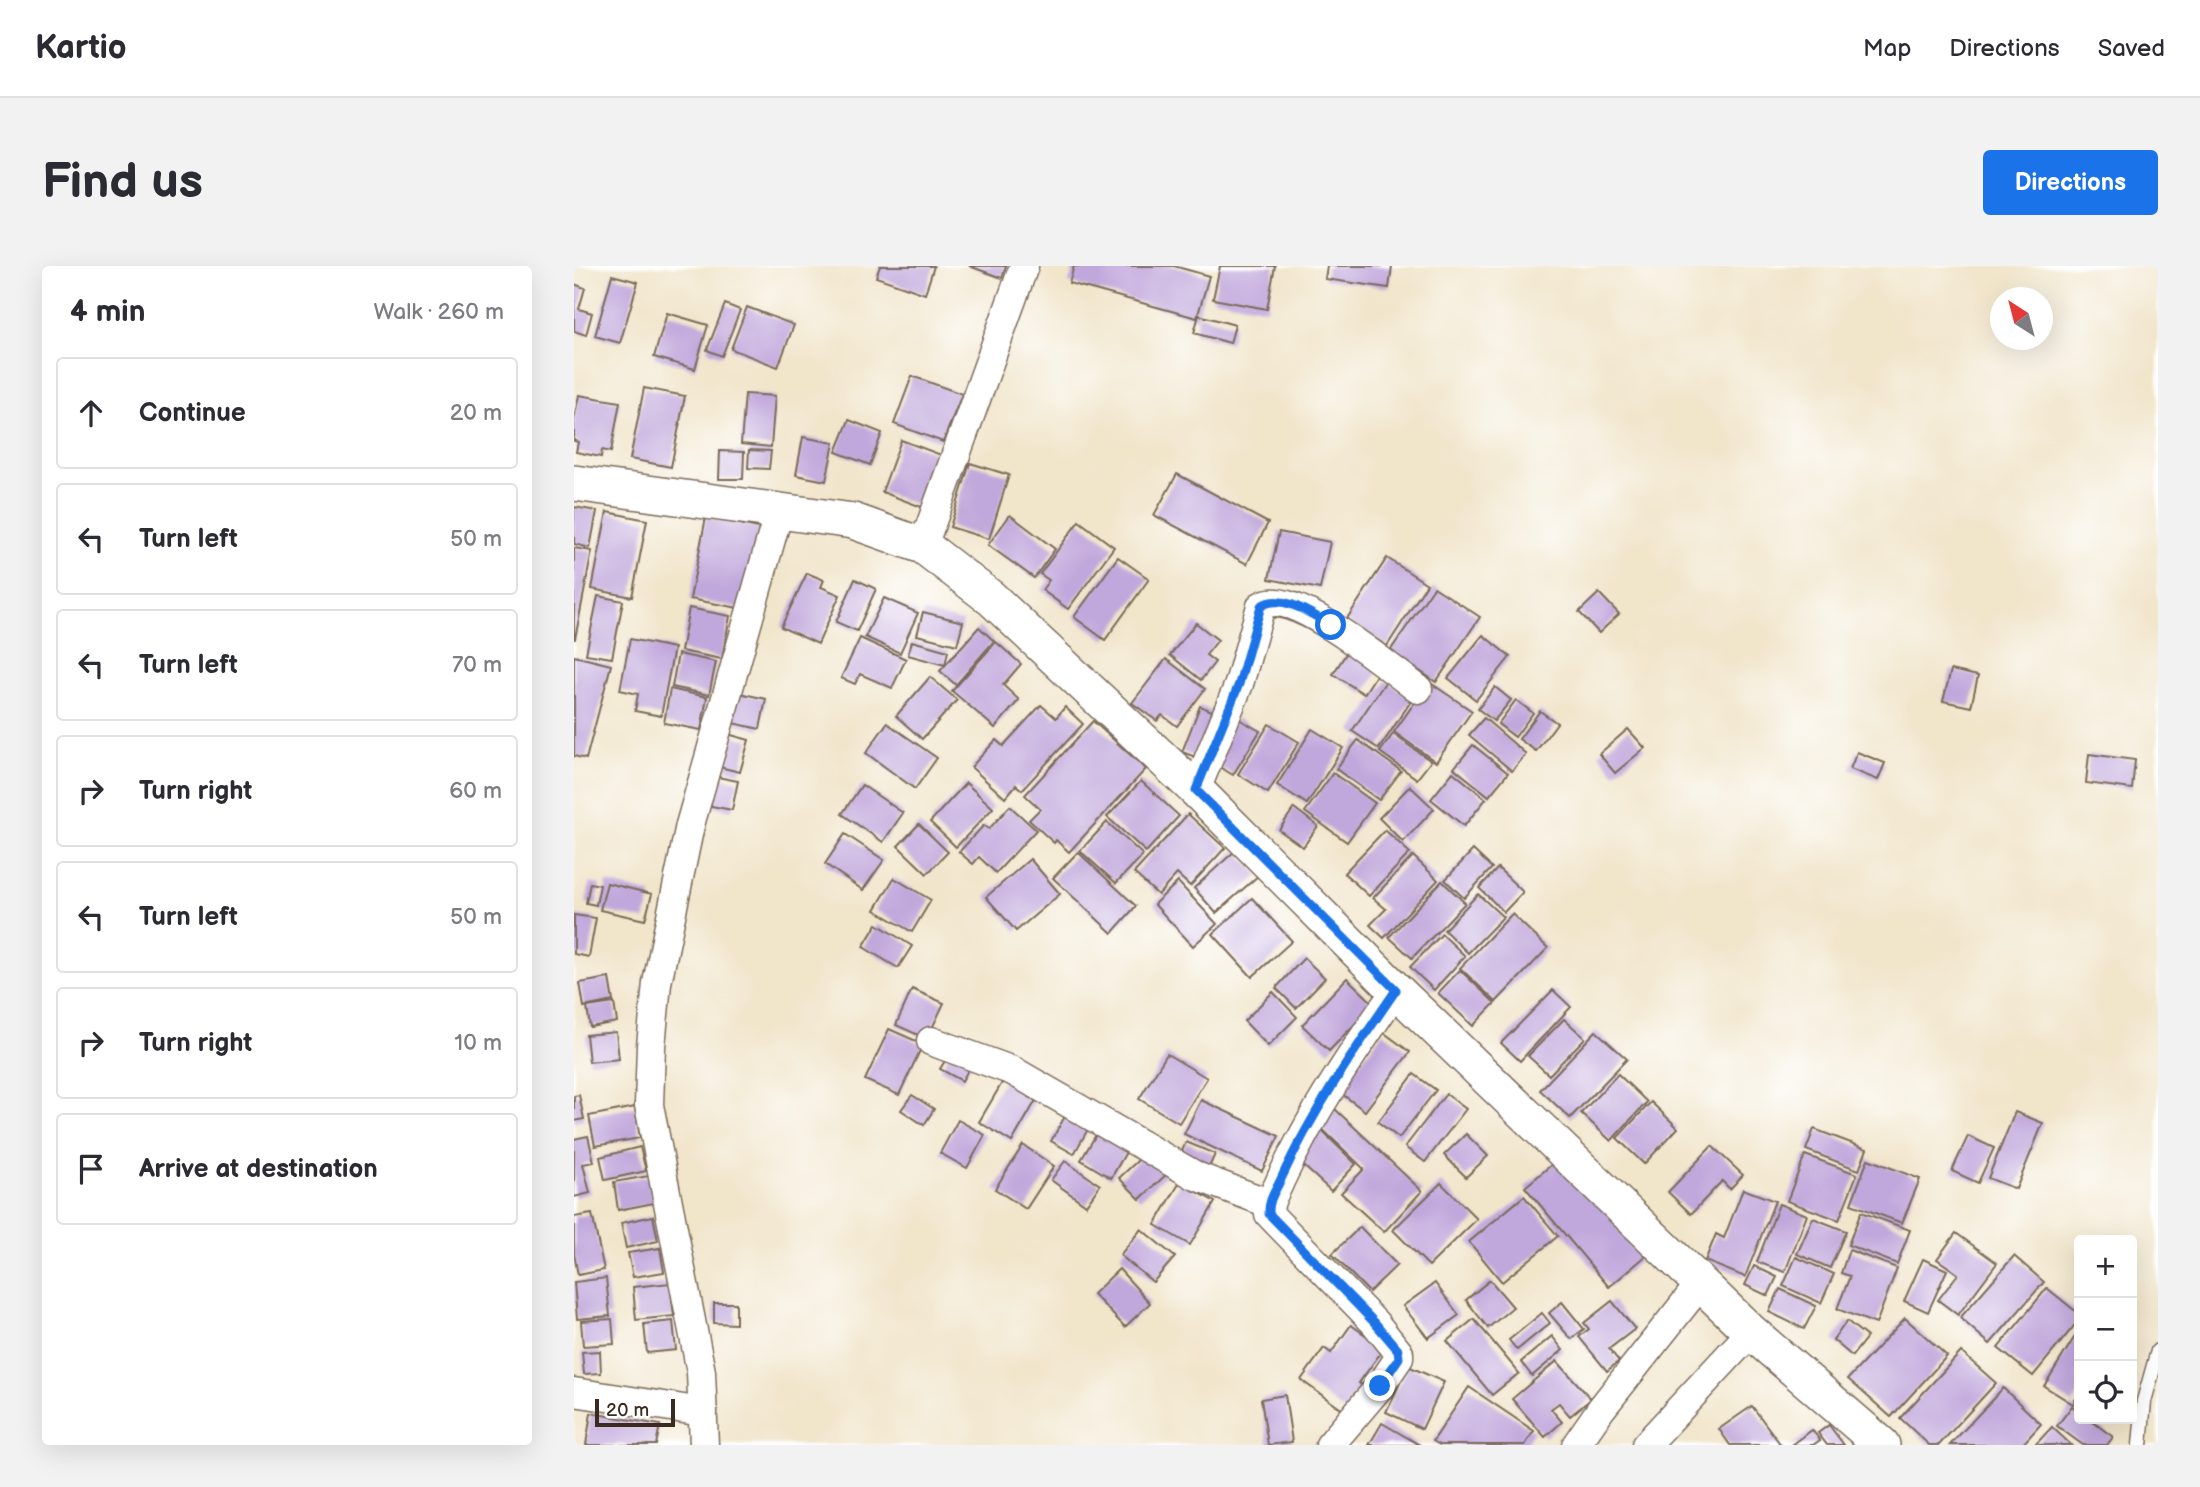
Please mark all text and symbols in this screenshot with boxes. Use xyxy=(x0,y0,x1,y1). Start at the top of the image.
text: Kartio xyxy=(35,28,127,68)
text: Map xyxy=(1863,34,1911,63)
text: Directions xyxy=(1949,34,2060,63)
text: Saved xyxy=(2098,34,2165,63)
button: Directions xyxy=(1983,150,2158,215)
text: Find us xyxy=(42,153,203,212)
north arrow xyxy=(1990,287,2053,350)
text: 4 min xyxy=(70,294,145,330)
text: Walk · 260 m xyxy=(374,298,504,326)
icon: ahead xyxy=(72,394,110,432)
text: Continue xyxy=(139,398,246,429)
text: 20 m xyxy=(450,399,502,427)
icon: left xyxy=(72,520,110,558)
text: Turn left xyxy=(139,524,238,555)
text: 50 m xyxy=(450,525,502,553)
route start xyxy=(1315,609,1346,640)
icon: left xyxy=(72,646,110,684)
text: Turn left xyxy=(139,650,238,681)
text: 70 m xyxy=(452,651,502,679)
icon: right xyxy=(72,772,110,810)
text: Turn right xyxy=(139,776,252,807)
text: 60 m xyxy=(449,777,502,805)
icon: left xyxy=(72,898,110,936)
text: Turn left xyxy=(139,902,238,933)
text: 50 m xyxy=(450,903,502,931)
icon: right xyxy=(72,1024,110,1062)
text: Turn right xyxy=(139,1028,252,1059)
text: 10 m xyxy=(454,1029,502,1057)
icon: arrive xyxy=(72,1150,110,1188)
text: Arrive at destination xyxy=(139,1154,378,1185)
map controls xyxy=(2074,1235,2137,1424)
button: + xyxy=(2074,1235,2137,1298)
button: − xyxy=(2074,1298,2137,1361)
button: locate xyxy=(2074,1361,2137,1424)
route end xyxy=(1364,1370,1395,1401)
scale bar xyxy=(595,1396,676,1428)
text: 20 m xyxy=(606,1399,649,1422)

